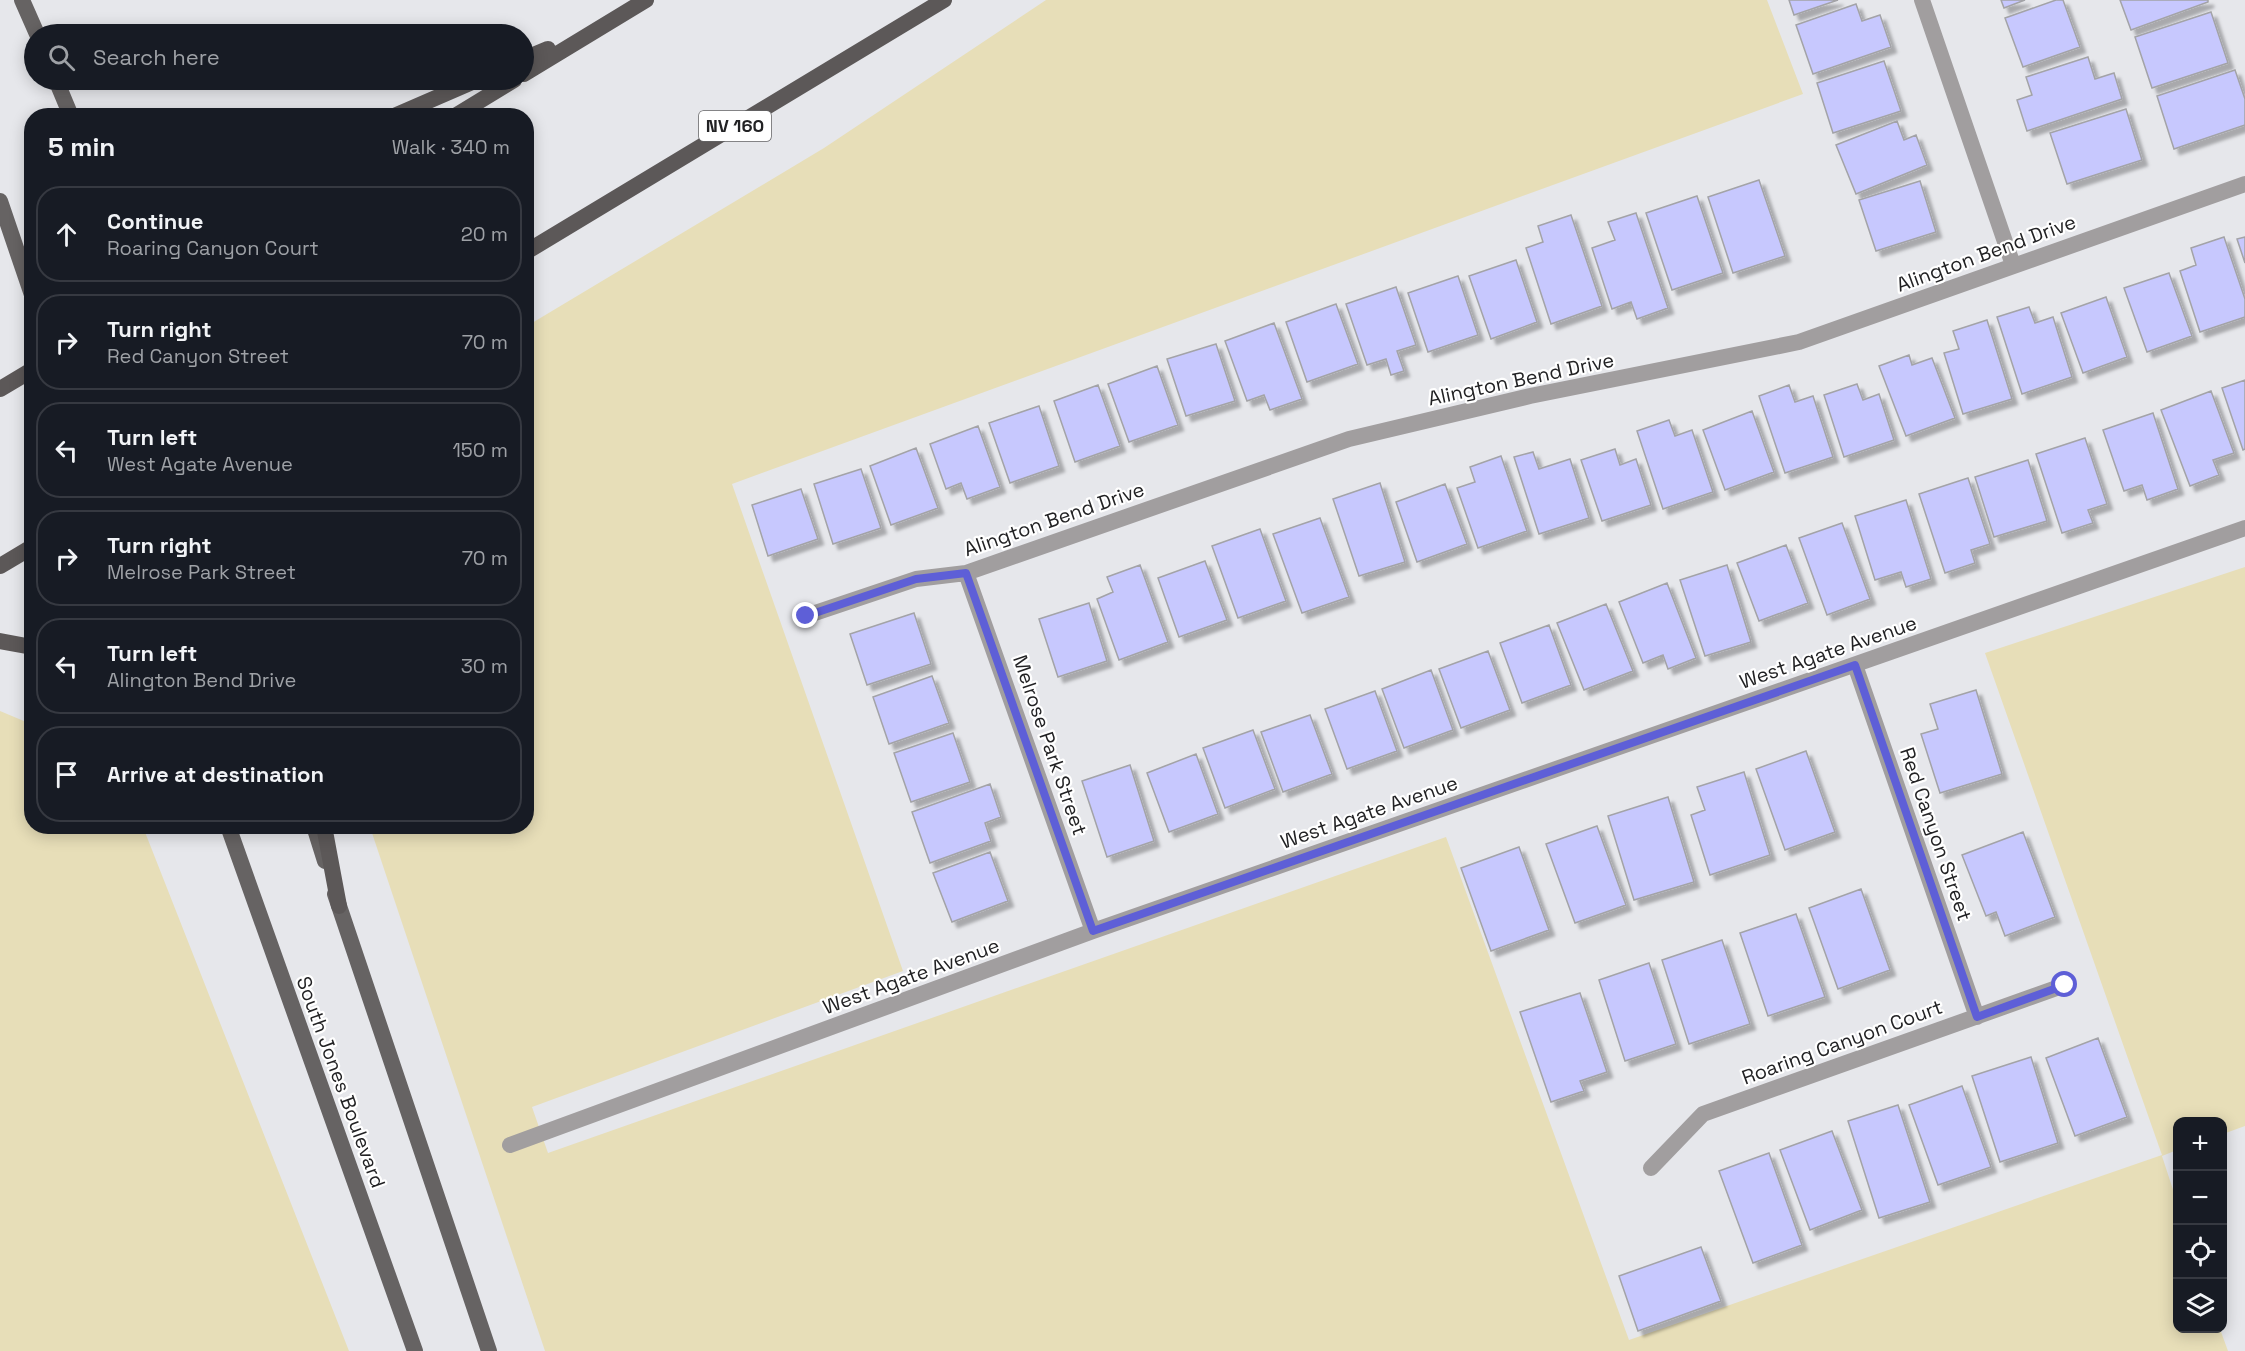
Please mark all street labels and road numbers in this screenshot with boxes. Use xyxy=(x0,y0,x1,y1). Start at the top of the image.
road number: NV 160 xyxy=(699,111,771,141)
street label: Alington Bend Drive xyxy=(1893,208,2079,298)
street label: Alington Bend Drive xyxy=(1426,347,1616,411)
street label: Alington Bend Drive xyxy=(960,476,1148,562)
street label: West Agate Avenue xyxy=(1736,609,1920,695)
street label: Melrose Park Street xyxy=(1007,651,1093,839)
street label: Red Canyon Street xyxy=(1894,744,1978,924)
street label: West Agate Avenue xyxy=(1277,769,1461,855)
street label: West Agate Avenue xyxy=(819,932,1003,1020)
street label: South Jones Boulevard xyxy=(291,973,391,1191)
street label: Roaring Canyon Court xyxy=(1738,994,1946,1090)

